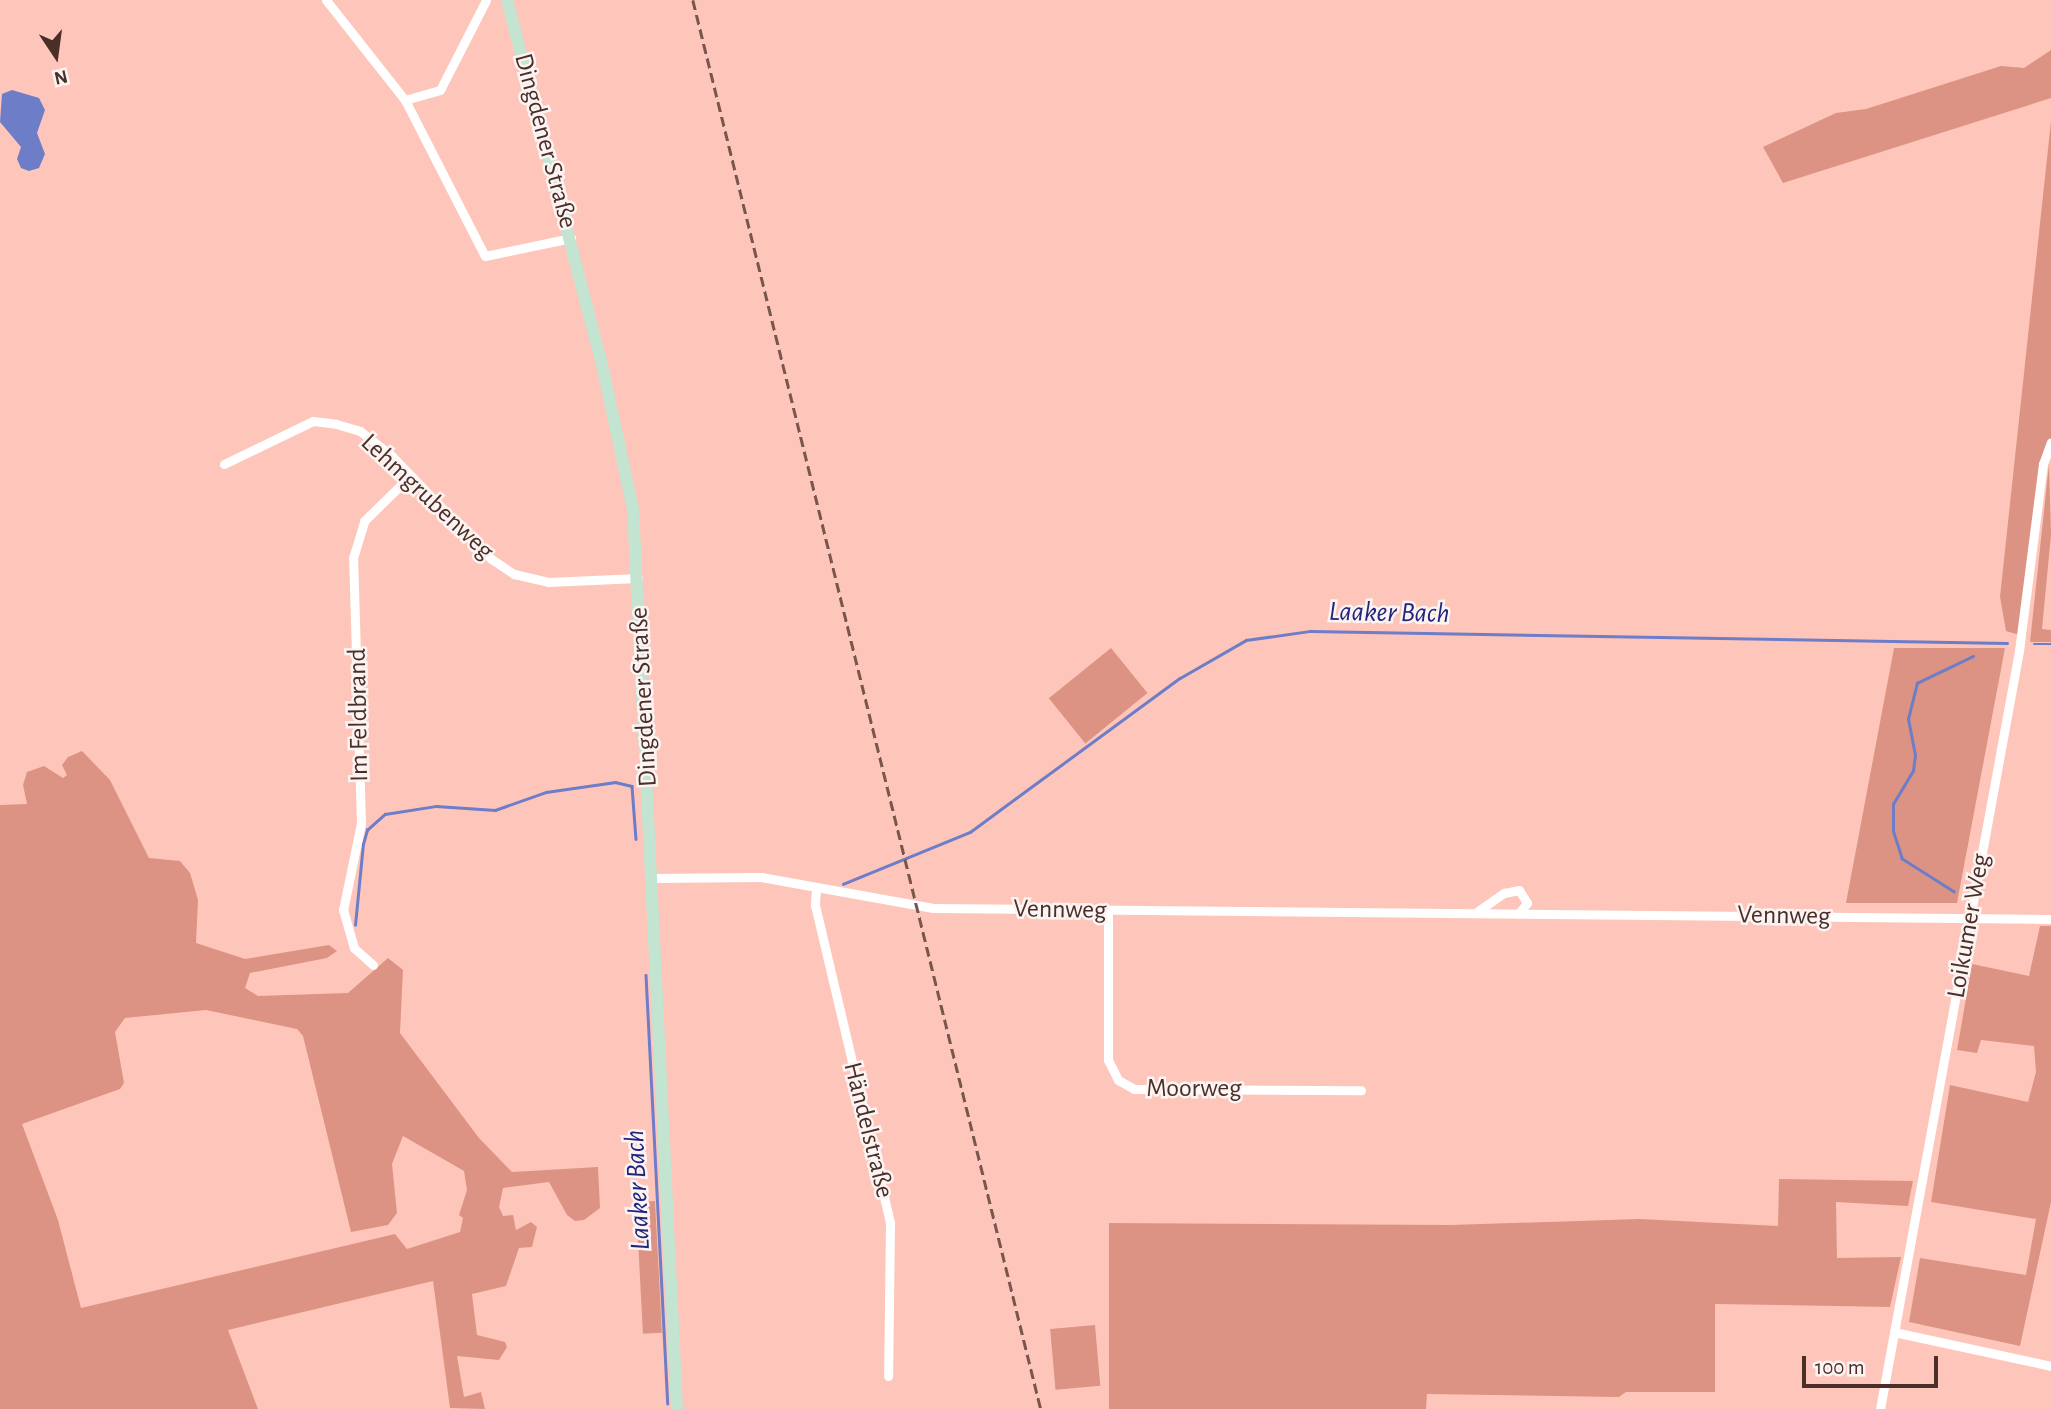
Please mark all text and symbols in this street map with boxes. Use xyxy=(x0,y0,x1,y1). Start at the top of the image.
north arrow xyxy=(21,21,91,91)
street label: Dingdener Straße xyxy=(507,50,583,232)
text: N xyxy=(52,66,69,88)
street label: Lehmgrubenweg xyxy=(354,427,500,567)
water label: Laaker Bach xyxy=(1328,595,1450,631)
street label: Dingdener Straße xyxy=(624,606,664,788)
street label: Im Feldbrand xyxy=(342,648,376,782)
street label: Loikumer Weg xyxy=(1941,851,1997,1001)
street label: Vennweg xyxy=(1013,894,1107,926)
street label: Vennweg xyxy=(1737,900,1831,932)
street label: Händelstraße xyxy=(836,1059,900,1201)
street label: Moorweg xyxy=(1146,1073,1242,1105)
water label: Laaker Bach xyxy=(618,1129,658,1251)
scale bar xyxy=(1806,1342,1942,1386)
text: 100 m xyxy=(1815,1357,1865,1378)

